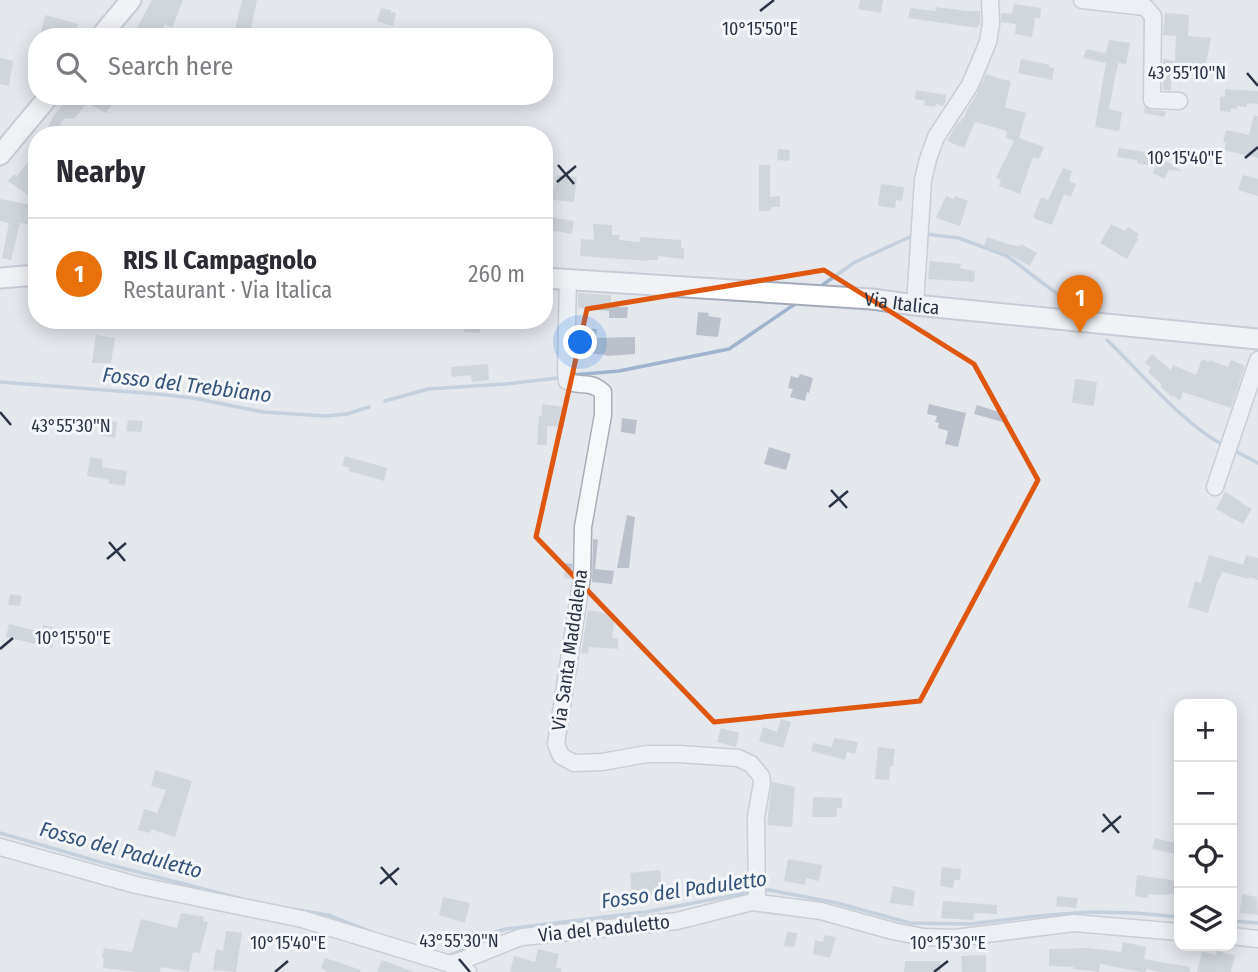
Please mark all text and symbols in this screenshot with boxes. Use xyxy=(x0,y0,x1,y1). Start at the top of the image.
text: 10°15'50"E xyxy=(722,18,798,40)
search box xyxy=(28,28,553,105)
icon: search xyxy=(52,48,90,86)
text: Search here xyxy=(108,51,233,82)
text: 43°55'10"N xyxy=(1148,62,1226,84)
text: 10°15'40"E xyxy=(1147,147,1223,169)
text: Nearby xyxy=(56,154,145,190)
text: RIS Il Campagnolo xyxy=(123,245,317,276)
text: 1 xyxy=(74,260,84,288)
text: 260 m xyxy=(468,260,525,288)
pin: 1 xyxy=(1057,275,1103,333)
text: Restaurant · Via Italica xyxy=(123,276,332,304)
street label: Via Italica xyxy=(864,288,941,319)
your location xyxy=(563,325,597,359)
water label: Fosso del Trebbiano xyxy=(101,362,273,408)
text: 43°55'30"N xyxy=(31,415,111,437)
street label: Via Santa Maddalena xyxy=(547,568,592,732)
text: 10°15'50"E xyxy=(35,627,111,649)
map controls xyxy=(1174,699,1237,951)
button: + xyxy=(1174,699,1237,762)
button: − xyxy=(1174,762,1237,825)
water label: Fosso del Paduletto xyxy=(37,816,205,884)
button: locate xyxy=(1174,825,1237,888)
water label: Fosso del Paduletto xyxy=(600,866,768,914)
button: layers xyxy=(1174,888,1237,951)
street label: Via del Paduletto xyxy=(537,910,671,947)
text: 43°55'30"N xyxy=(419,930,499,952)
text: 10°15'40"E xyxy=(250,932,326,954)
text: 10°15'30"E xyxy=(910,932,986,954)

